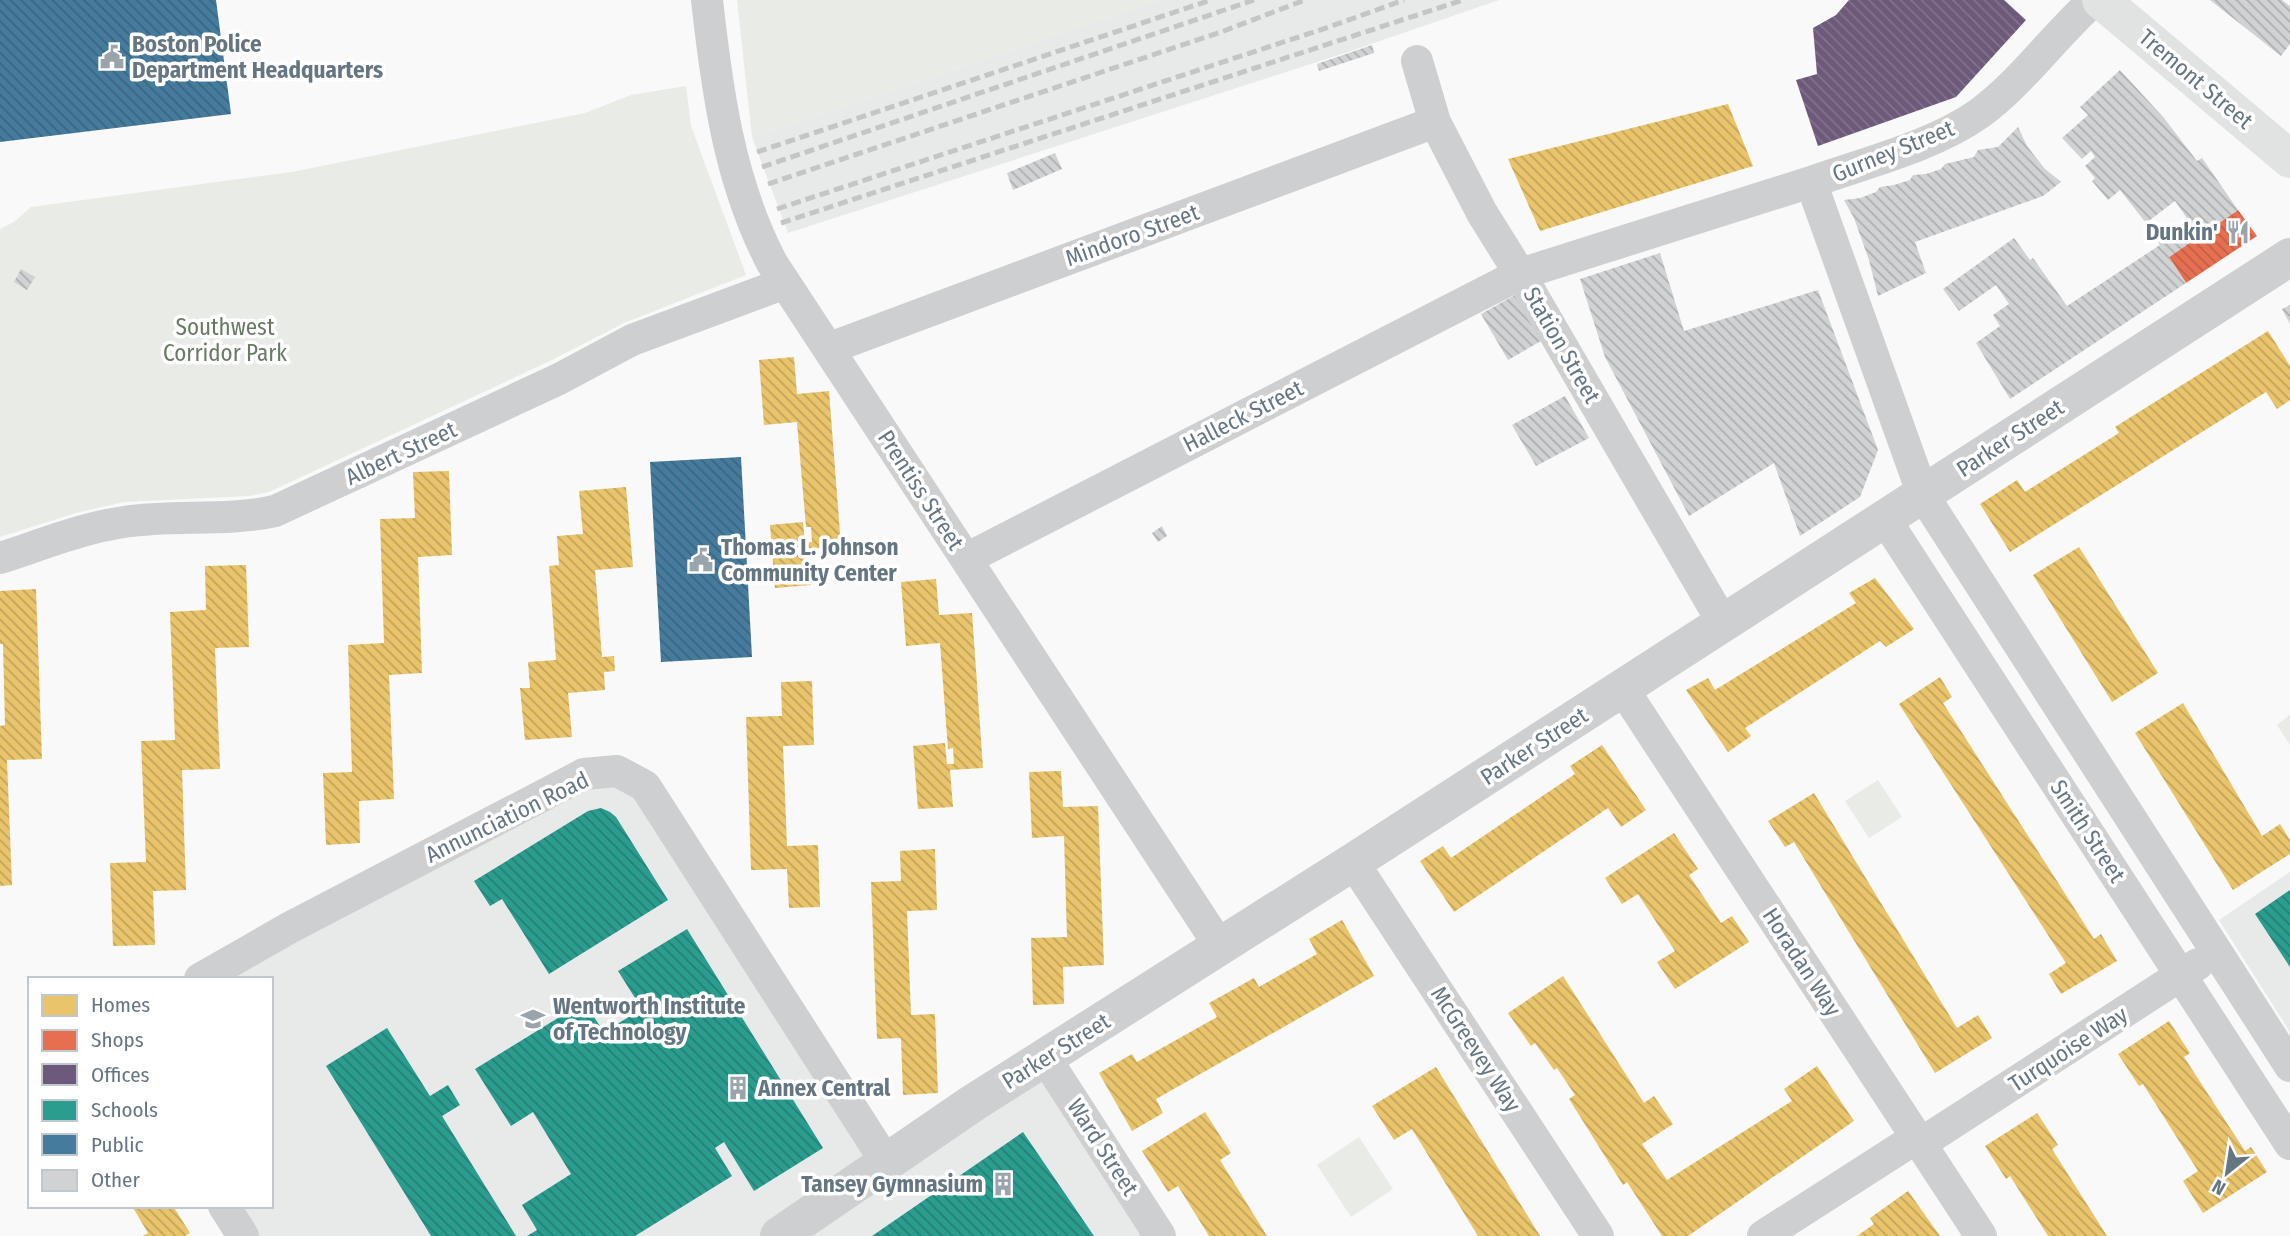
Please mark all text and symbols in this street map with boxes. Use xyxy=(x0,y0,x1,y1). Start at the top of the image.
street label: Tremont Street xyxy=(2133,23,2259,135)
place label: Boston Police Department Headquarters xyxy=(132,30,383,84)
public building icon: Boston Police Department Headquarters xyxy=(98,43,126,71)
street label: Gurney Street xyxy=(1828,114,1958,188)
street label: Mindoro Street xyxy=(1061,198,1203,272)
place label: Dunkin' xyxy=(2146,218,2218,246)
restaurant icon: Dunkin' xyxy=(2224,218,2252,246)
street label: Station Street xyxy=(1517,282,1607,409)
park label: Southwest Corridor Park xyxy=(163,313,287,367)
street label: Halleck Street xyxy=(1178,374,1308,458)
street label: Parker Street xyxy=(1951,393,2069,483)
street label: Albert Street xyxy=(341,415,461,491)
street label: Prentiss Street xyxy=(872,425,970,556)
place label: Thomas L. Johnson Community Center xyxy=(721,533,899,587)
public building icon: Thomas L. Johnson Community Center xyxy=(687,546,715,574)
street label: Parker Street xyxy=(1475,701,1593,791)
street label: Annunciation Road xyxy=(421,765,593,869)
street label: Smith Street xyxy=(2045,775,2132,888)
street label: Horadan Way xyxy=(1757,903,1848,1022)
legend xyxy=(28,977,273,1208)
street label: McGreevey Way xyxy=(1425,981,1527,1118)
text: Homes xyxy=(91,992,150,1018)
place label: Wentworth Institute of Technology xyxy=(553,992,746,1046)
street label: Turquoise Way xyxy=(2003,1000,2133,1098)
school or university icon: Wentworth Institute of Technology xyxy=(519,1005,547,1033)
street label: Parker Street xyxy=(997,1007,1116,1095)
text: Shops xyxy=(91,1027,144,1053)
text: Offices xyxy=(91,1062,150,1088)
building icon: Annex Central xyxy=(724,1074,752,1102)
place label: Annex Central xyxy=(757,1074,891,1102)
street label: Ward Street xyxy=(1061,1093,1145,1201)
text: Schools xyxy=(91,1097,158,1123)
text: Public xyxy=(91,1132,143,1158)
north arrow xyxy=(2192,1138,2262,1208)
text: Other xyxy=(91,1167,140,1193)
place label: Tansey Gymnasium xyxy=(801,1170,983,1198)
building icon: Tansey Gymnasium xyxy=(989,1170,1017,1198)
text: N xyxy=(2208,1174,2229,1200)

